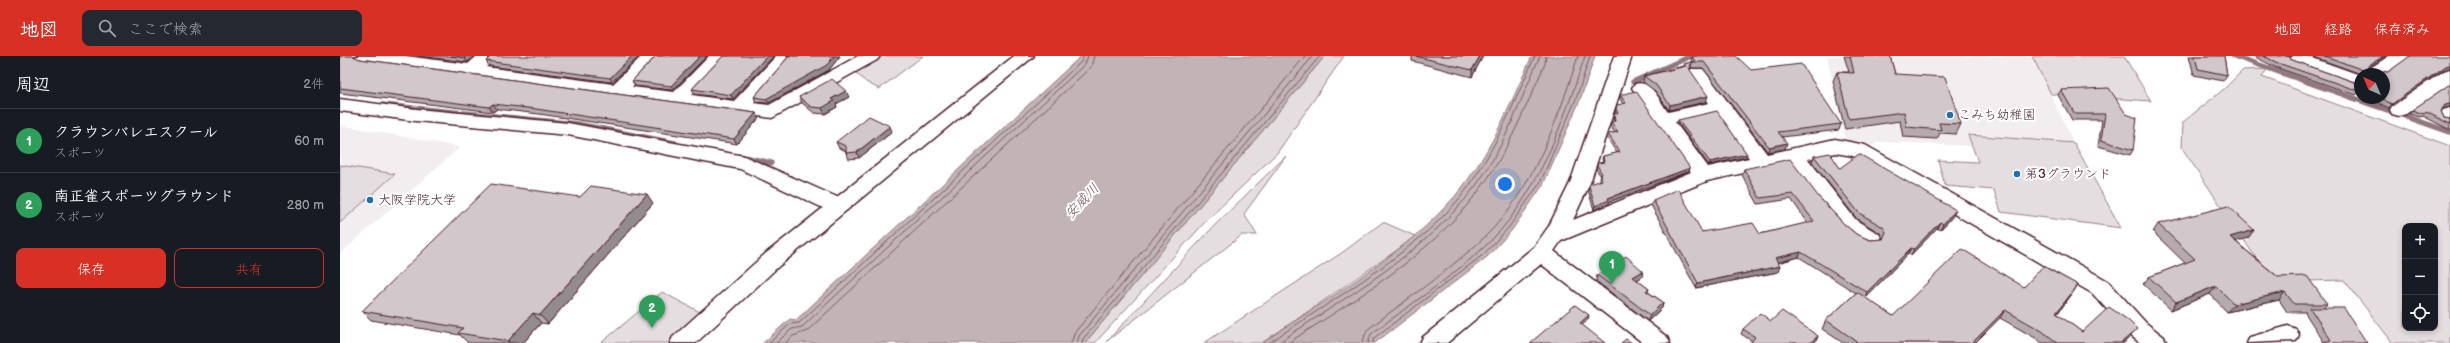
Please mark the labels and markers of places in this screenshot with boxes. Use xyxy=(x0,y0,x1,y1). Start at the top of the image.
place label: こみち幼稚園 xyxy=(1958,107,2035,123)
marker: こみち幼稚園 xyxy=(1945,110,1955,120)
place label: 第3グラウンド xyxy=(2025,166,2111,182)
marker: 第3グラウンド xyxy=(2012,169,2022,179)
place label: 大阪学院大学 xyxy=(378,192,456,208)
marker: 大阪学院大学 xyxy=(365,195,375,205)
pin: 1 xyxy=(1599,251,1625,284)
pin: 2 xyxy=(639,295,665,328)

